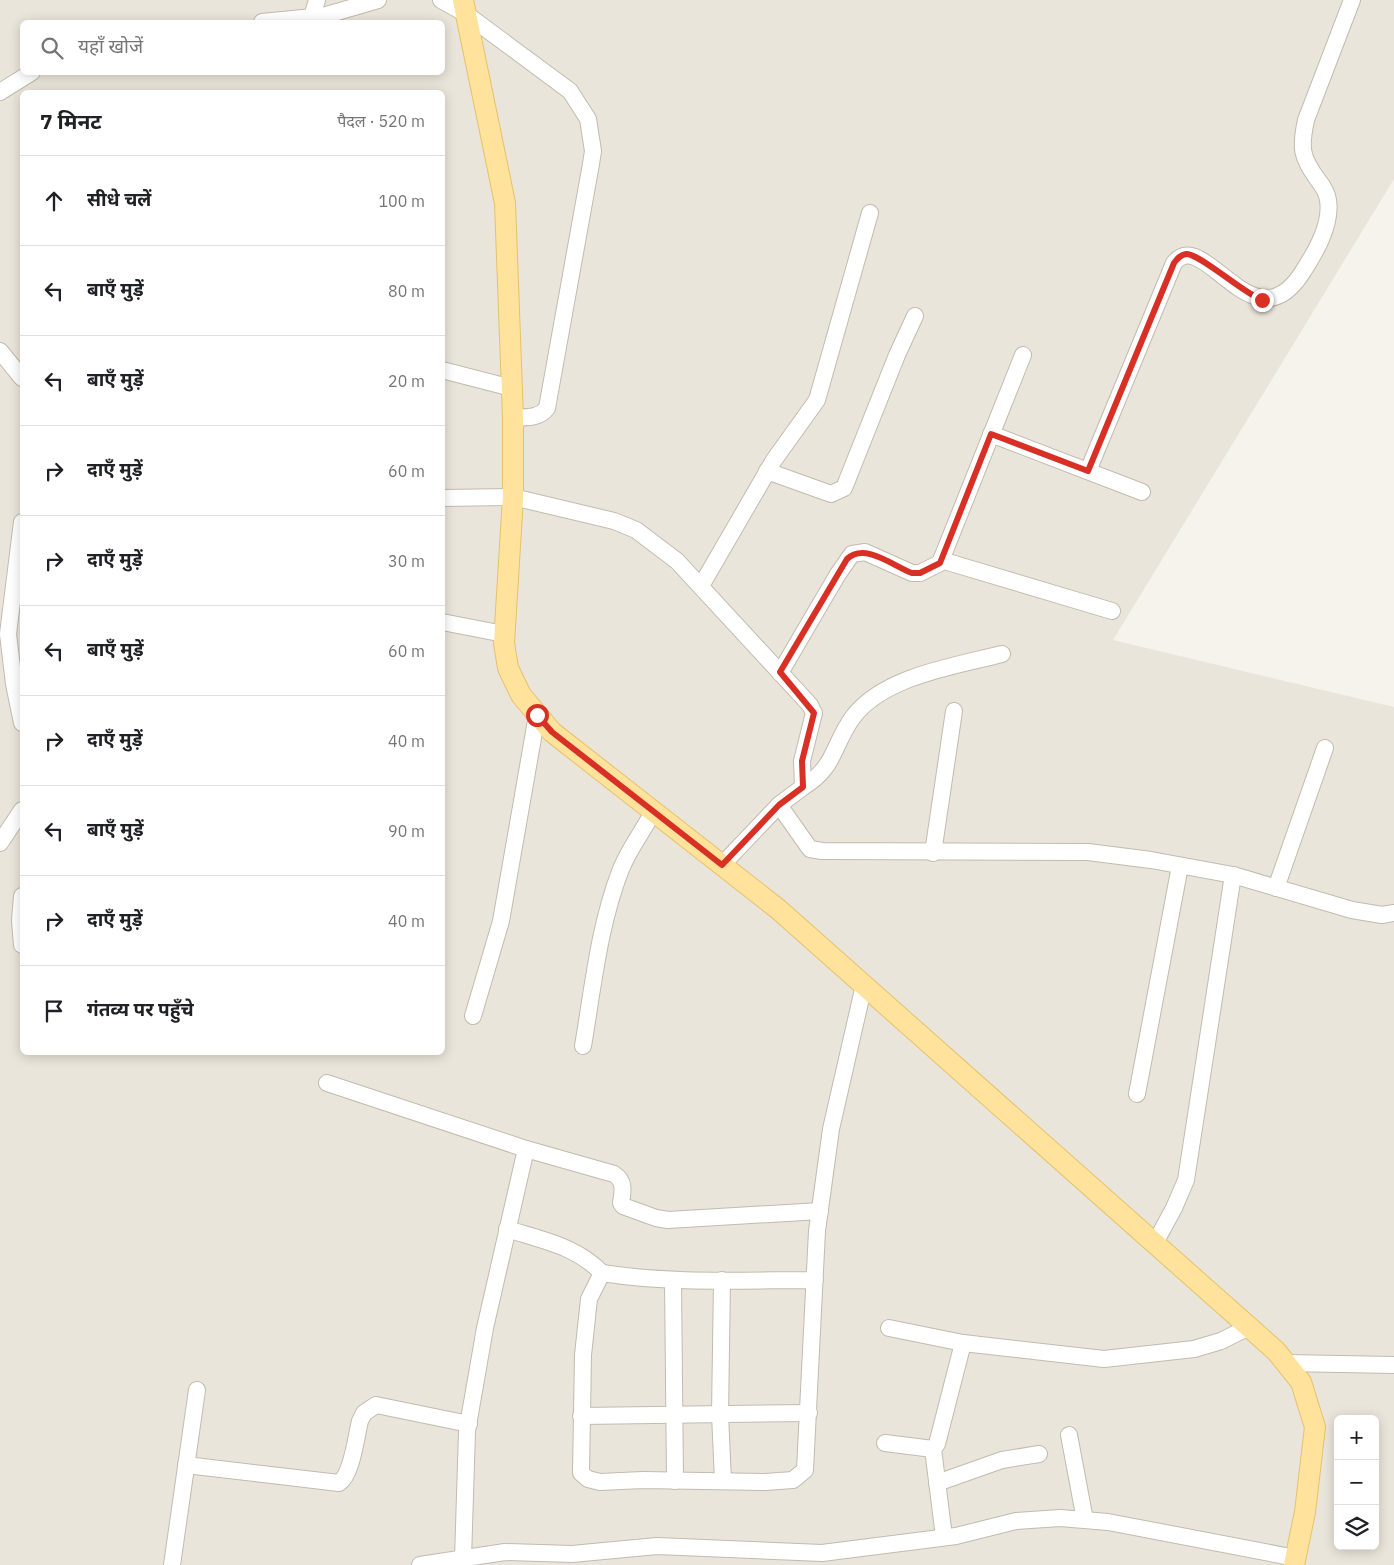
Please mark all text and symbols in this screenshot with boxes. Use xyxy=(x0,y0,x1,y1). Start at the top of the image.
search box xyxy=(20,20,445,75)
icon: search xyxy=(38,34,66,62)
text: यहाँ खोजें xyxy=(78,34,143,58)
text: 7 मिनट xyxy=(40,107,102,135)
text: पैदल · 520 m xyxy=(337,111,425,131)
icon: ahead xyxy=(40,187,68,215)
text: सीधे चलें xyxy=(87,187,151,211)
text: 100 m xyxy=(378,191,425,211)
icon: left xyxy=(40,277,68,305)
text: बाएँ मुड़ें xyxy=(87,277,144,301)
text: 80 m xyxy=(388,281,425,301)
route end xyxy=(1251,289,1274,312)
icon: left xyxy=(40,367,68,395)
text: बाएँ मुड़ें xyxy=(87,367,144,391)
text: 20 m xyxy=(388,371,425,391)
icon: right xyxy=(40,457,68,485)
text: दाएँ मुड़ें xyxy=(87,457,143,481)
text: 60 m xyxy=(388,461,425,481)
icon: right xyxy=(40,547,68,575)
text: दाएँ मुड़ें xyxy=(87,547,143,571)
text: 30 m xyxy=(388,551,425,571)
icon: left xyxy=(40,637,68,665)
text: बाएँ मुड़ें xyxy=(87,637,144,661)
text: 60 m xyxy=(388,641,425,661)
route start xyxy=(526,704,549,727)
icon: right xyxy=(40,727,68,755)
text: दाएँ मुड़ें xyxy=(87,727,143,751)
text: 40 m xyxy=(388,731,425,751)
icon: left xyxy=(40,817,68,845)
text: बाएँ मुड़ें xyxy=(87,817,144,841)
text: 90 m xyxy=(388,821,425,841)
icon: right xyxy=(40,907,68,935)
text: दाएँ मुड़ें xyxy=(87,907,143,931)
text: 40 m xyxy=(388,911,425,931)
icon: arrive xyxy=(40,997,68,1025)
text: गंतव्य पर पहुँचे xyxy=(87,997,194,1021)
map controls xyxy=(1334,1415,1379,1550)
button: + xyxy=(1334,1415,1379,1460)
button: − xyxy=(1334,1460,1379,1505)
button: layers xyxy=(1334,1505,1379,1550)

